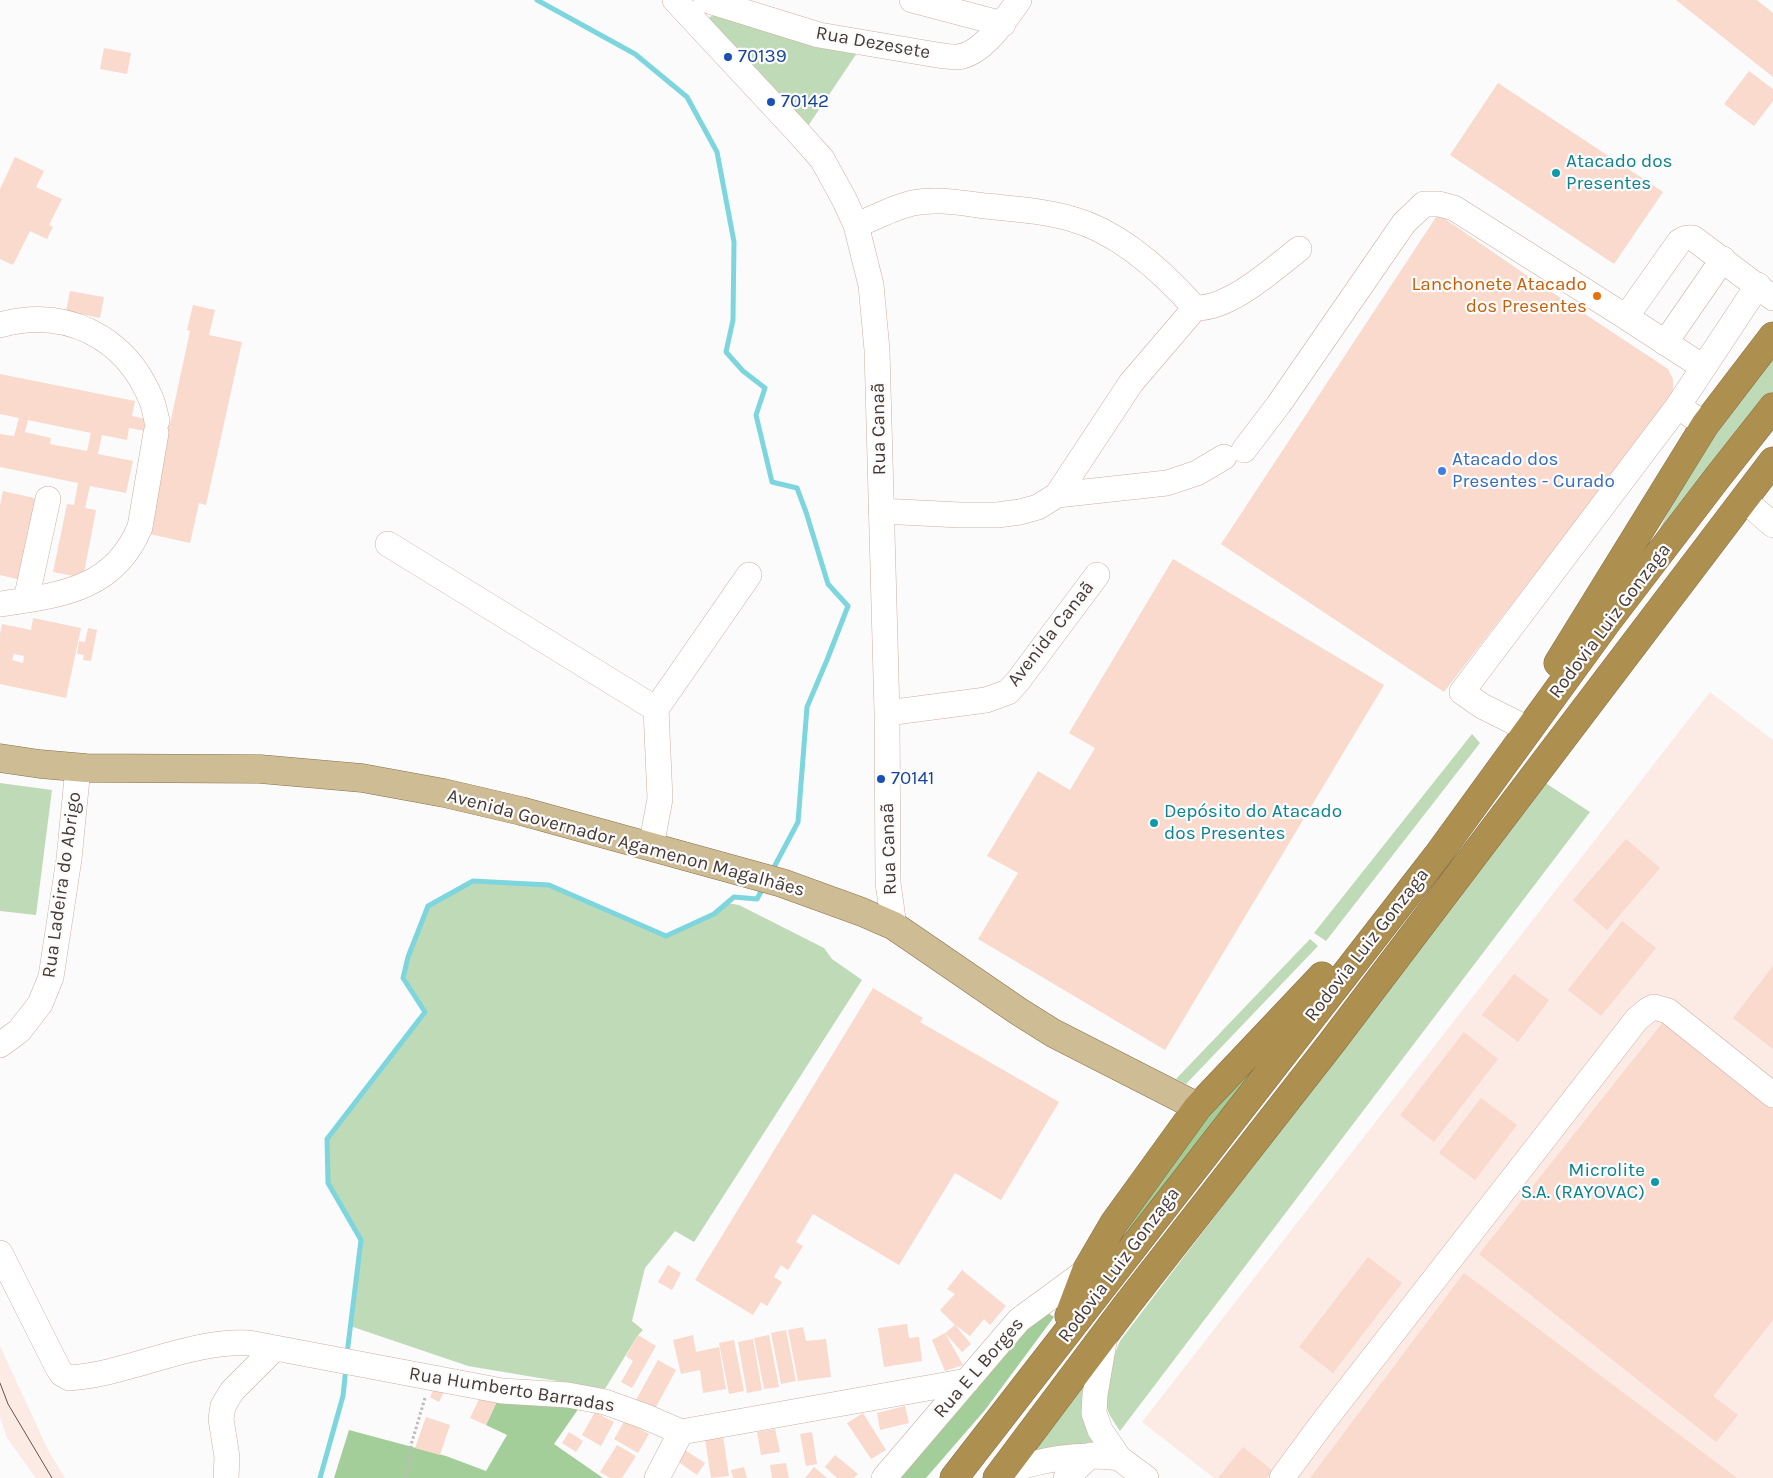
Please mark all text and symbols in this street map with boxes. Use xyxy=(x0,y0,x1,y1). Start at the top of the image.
street label: Rua Dezesete xyxy=(814,22,932,64)
place label: 70139 xyxy=(738,46,787,68)
marker: 70139 xyxy=(722,51,734,63)
place label: 70142 xyxy=(781,91,829,113)
marker: 70142 xyxy=(765,96,777,108)
place label: Atacado dos Presentes xyxy=(1566,151,1673,195)
marker: Atacado dos Presentes xyxy=(1550,167,1562,179)
place label: Lanchonete Atacado dos Presentes xyxy=(1411,274,1587,318)
marker: Lanchonete Atacado dos Presentes xyxy=(1591,290,1603,302)
street label: Rua Canaã xyxy=(867,383,891,475)
place label: Atacado dos Presentes - Curado xyxy=(1452,449,1615,493)
marker: Atacado dos Presentes - Curado xyxy=(1436,465,1448,477)
street label: Rodovia Luiz Gonzaga xyxy=(1544,539,1676,703)
street label: Avenida Canaã xyxy=(1003,577,1099,691)
place label: 70141 xyxy=(891,768,934,790)
marker: 70141 xyxy=(875,773,887,785)
street label: Avenida Governador Agamenon Magalhães xyxy=(445,784,807,902)
street label: Rua Ladeira do Abrigo xyxy=(38,790,86,980)
place label: Depósito do Atacado dos Presentes xyxy=(1164,801,1342,845)
street label: Rua Canaã xyxy=(876,802,902,896)
marker: Depósito do Atacado dos Presentes xyxy=(1148,817,1160,829)
street label: Rodovia Luiz Gonzaga xyxy=(1300,864,1434,1026)
place label: Microlite S.A. (RAYOVAC) xyxy=(1521,1160,1645,1204)
marker: Microlite S.A. (RAYOVAC) xyxy=(1649,1176,1661,1188)
street label: Rodovia Luiz Gonzaga xyxy=(1053,1183,1185,1347)
street label: Rua E L Borges xyxy=(929,1313,1029,1423)
street label: Rua Humberto Barradas xyxy=(407,1362,617,1418)

